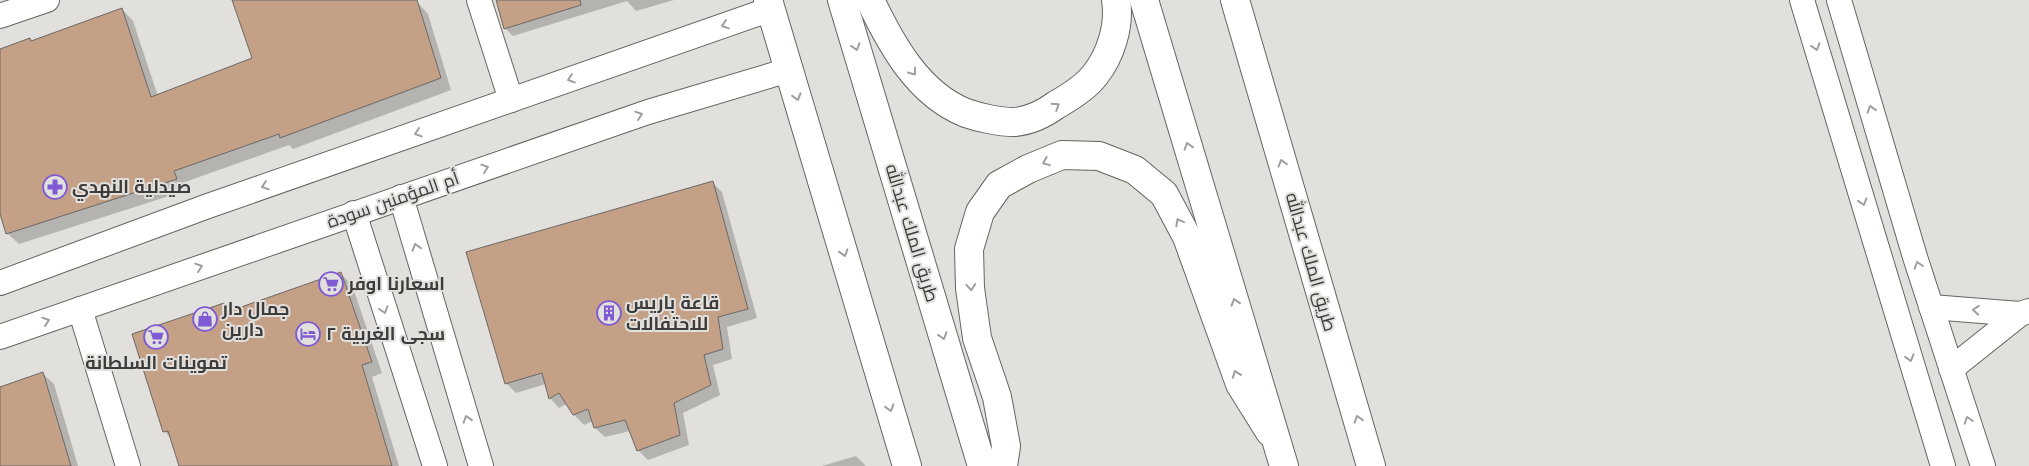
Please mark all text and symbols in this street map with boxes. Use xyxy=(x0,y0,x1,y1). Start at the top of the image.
one-way arrow xyxy=(721,19,730,29)
one-way arrow xyxy=(850,42,860,50)
one-way arrow xyxy=(1810,42,1820,50)
one-way arrow xyxy=(907,66,915,75)
one-way arrow xyxy=(568,73,576,83)
one-way arrow xyxy=(792,92,802,101)
one-way arrow xyxy=(1051,102,1060,112)
one-way arrow xyxy=(1867,106,1877,114)
one-way arrow xyxy=(634,111,643,121)
one-way arrow xyxy=(414,127,423,137)
one-way arrow xyxy=(1184,143,1194,151)
one-way arrow xyxy=(1042,156,1051,166)
one-way arrow xyxy=(1278,159,1288,167)
street label: طريق الملك عبدالله xyxy=(879,161,945,305)
one-way arrow xyxy=(480,164,489,174)
street label: أم المؤمنين سودة xyxy=(323,165,463,235)
pharmacy icon: صيدلية النهدي xyxy=(42,174,68,200)
place label: صيدلية النهدي xyxy=(72,174,191,201)
one-way arrow xyxy=(261,181,269,191)
street label: طريق الملك عبدالله xyxy=(1279,189,1343,335)
one-way arrow xyxy=(1857,198,1867,206)
one-way arrow xyxy=(1175,218,1185,227)
one-way arrow xyxy=(411,243,421,251)
one-way arrow xyxy=(838,248,848,256)
one-way arrow xyxy=(1913,261,1923,270)
one-way arrow xyxy=(195,263,203,273)
supermarket icon: اسعارنا اوفر xyxy=(318,271,344,297)
place label: اسعارنا اوفر xyxy=(347,271,445,297)
one-way arrow xyxy=(965,283,976,291)
place label: قاعة باريس للاحتفالات xyxy=(626,290,719,337)
place label: جمال دار دارين xyxy=(221,296,289,343)
one-way arrow xyxy=(1231,298,1241,307)
building icon: قاعة باريس للاحتفالات xyxy=(596,300,622,326)
one-way arrow xyxy=(379,305,389,313)
one-way arrow xyxy=(1971,305,1979,316)
shop icon: جمال دار دارين xyxy=(192,306,218,332)
one-way arrow xyxy=(41,317,50,327)
hotel icon: سجى الغربية ٢ xyxy=(295,321,321,347)
place label: سجى الغربية ٢ xyxy=(326,321,445,347)
supermarket icon: تموينات السلطانة xyxy=(143,324,169,350)
one-way arrow xyxy=(938,332,948,340)
place label: تموينات السلطانة xyxy=(85,350,227,376)
one-way arrow xyxy=(1904,353,1914,361)
one-way arrow xyxy=(1232,370,1242,379)
one-way arrow xyxy=(885,404,895,412)
one-way arrow xyxy=(463,416,473,424)
one-way arrow xyxy=(1353,416,1363,424)
one-way arrow xyxy=(1963,416,1973,424)

